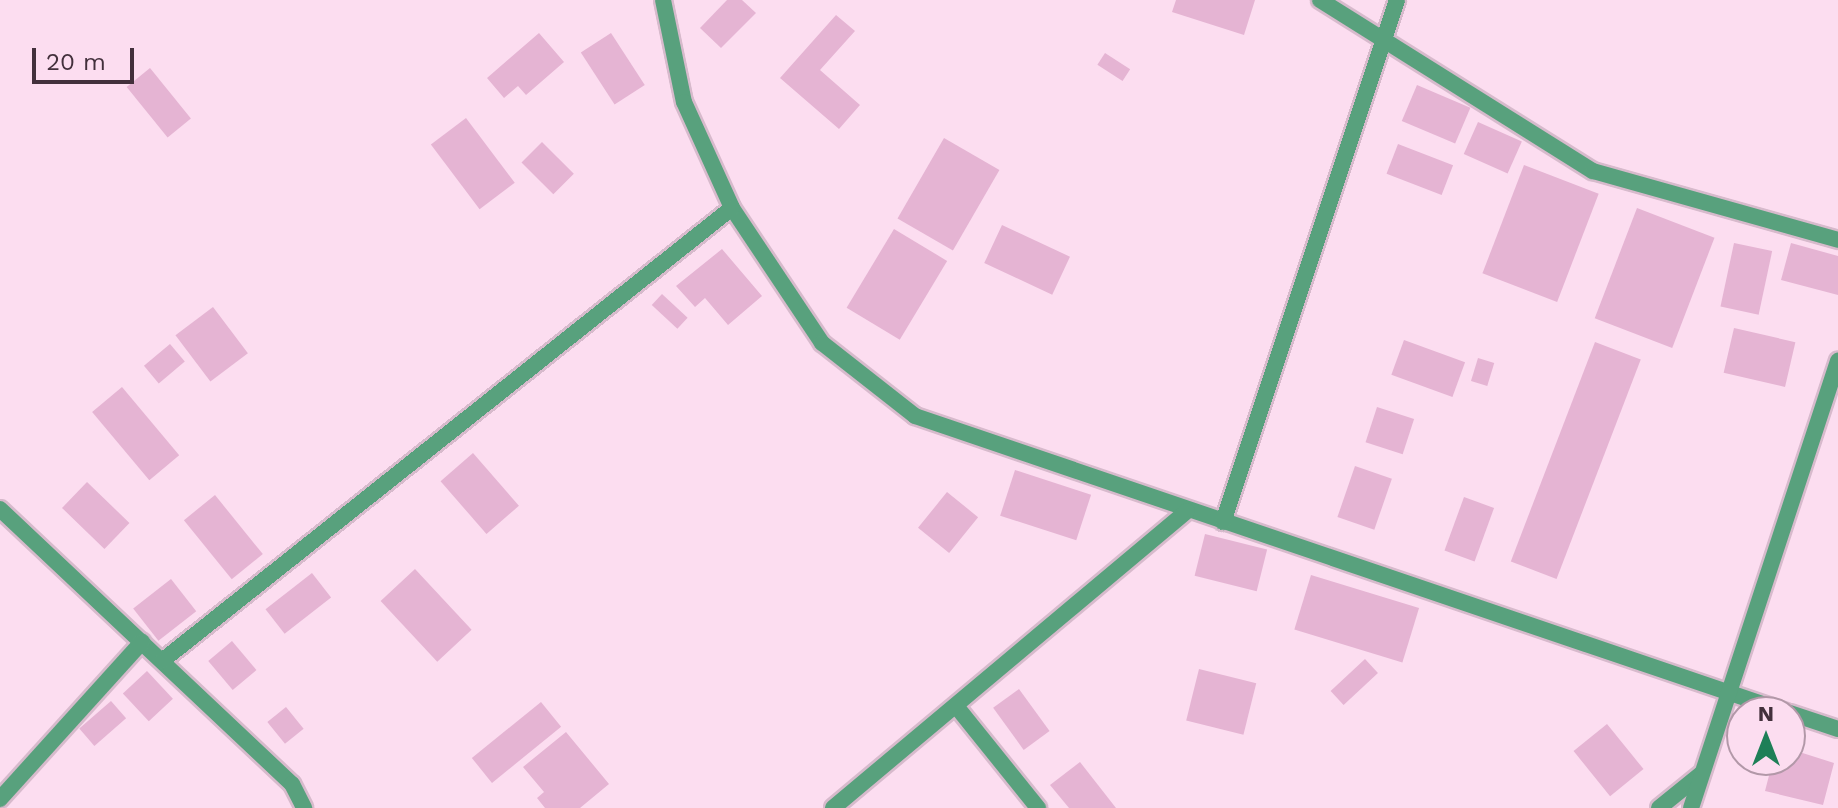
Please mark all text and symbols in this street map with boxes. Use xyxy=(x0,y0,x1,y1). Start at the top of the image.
scale bar xyxy=(36,32,138,82)
text: 20 m xyxy=(46,48,106,76)
north arrow xyxy=(1726,696,1806,776)
text: N xyxy=(1758,701,1774,726)

